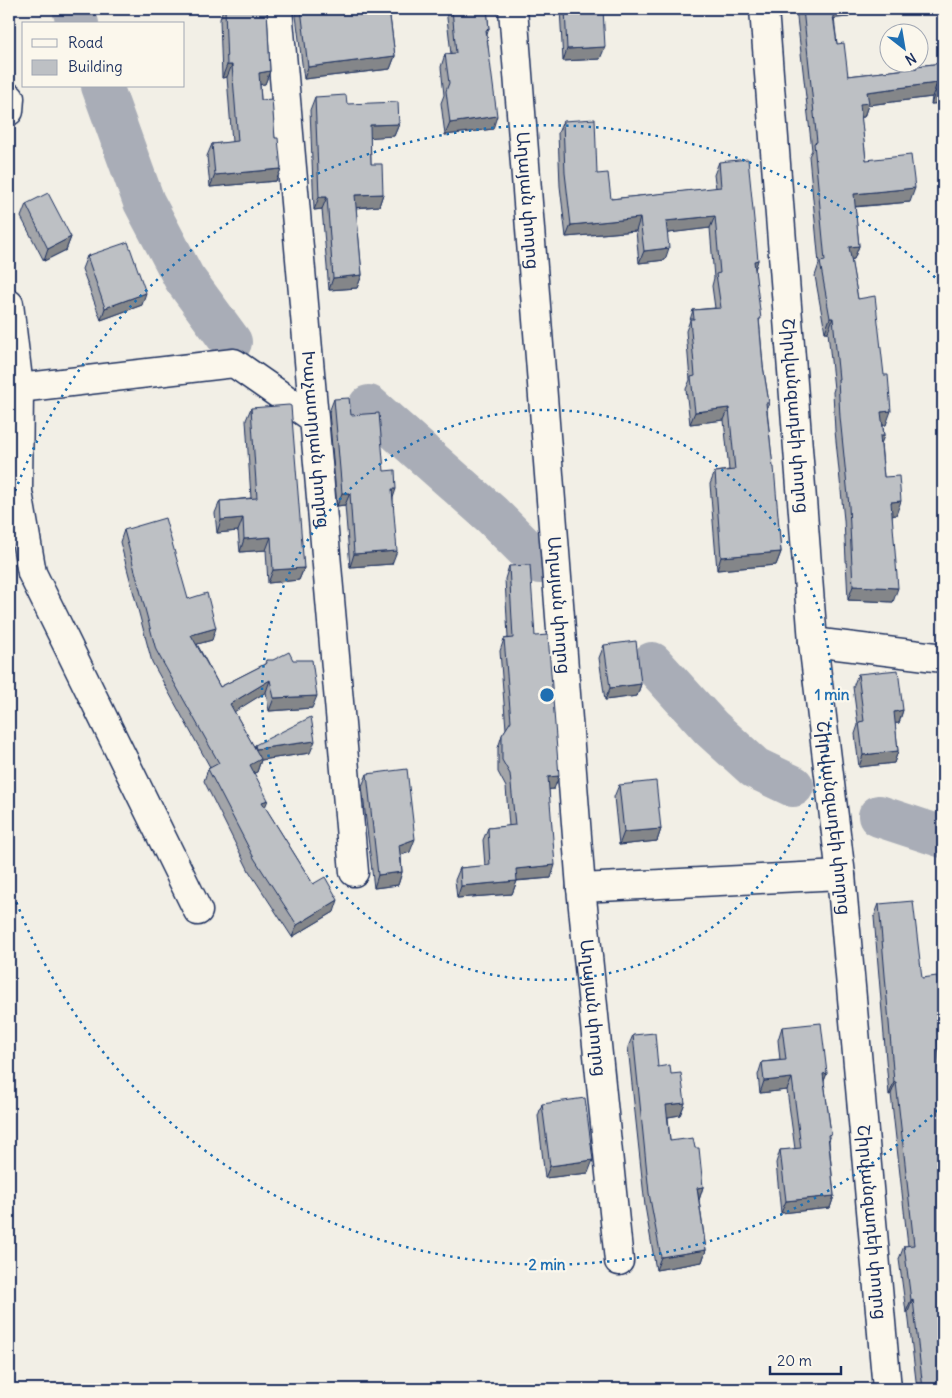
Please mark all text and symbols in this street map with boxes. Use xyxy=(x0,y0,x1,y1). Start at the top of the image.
legend xyxy=(22,22,185,88)
north arrow xyxy=(880,22,930,72)
text: Road xyxy=(68,33,103,52)
text: N xyxy=(902,49,919,69)
text: Building xyxy=(68,57,123,76)
street label: Աղայան փողոց xyxy=(512,131,545,270)
street label: Շիրվանզադեի փողոց xyxy=(777,317,815,514)
street label: Խաչատրյան փողոց xyxy=(297,350,336,529)
street label: Աղայան փողոց xyxy=(543,535,576,675)
text: 1 min xyxy=(815,685,850,704)
centre of rings xyxy=(538,686,556,704)
street label: Շիրվանզադեի փողոց xyxy=(812,719,857,916)
street label: Աղայան փողոց xyxy=(575,938,612,1078)
street label: Շիրվանզադեի փողոց xyxy=(852,1124,893,1320)
text: 2 min xyxy=(529,1255,566,1274)
scale bar xyxy=(770,1343,841,1375)
text: 20 m xyxy=(777,1351,812,1370)

